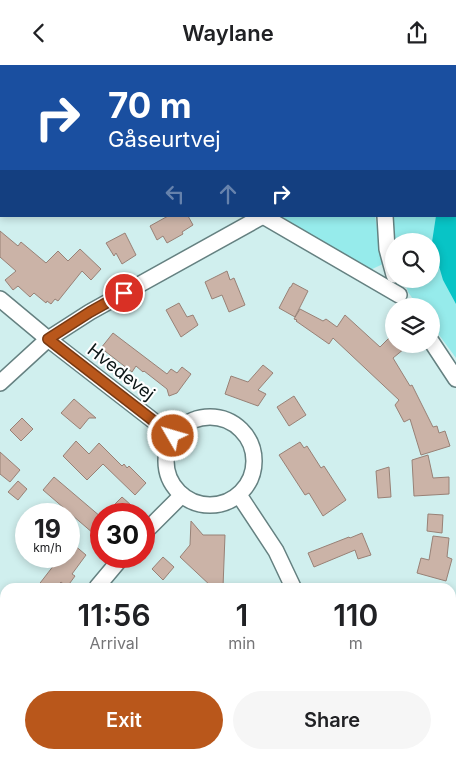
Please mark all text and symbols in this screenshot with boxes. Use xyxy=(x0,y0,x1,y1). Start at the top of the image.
icon: back xyxy=(25,19,53,47)
icon: share xyxy=(403,19,431,47)
text: Waylane xyxy=(182,20,274,46)
text: 70 m xyxy=(108,84,192,126)
icon: right xyxy=(25,85,90,150)
text: Gåseurtvej xyxy=(108,126,221,152)
icon: left xyxy=(161,180,189,208)
icon: ahead xyxy=(214,180,242,208)
icon: right xyxy=(267,180,295,208)
map controls xyxy=(385,233,440,353)
button: search xyxy=(385,233,440,288)
pin xyxy=(103,272,145,314)
icon: arrive xyxy=(110,279,138,307)
button: layers xyxy=(385,298,440,353)
street label: Hvedevej xyxy=(84,339,159,404)
position arrow xyxy=(146,409,198,461)
speed limit sign: 30 xyxy=(90,503,155,568)
text: 19 xyxy=(34,514,61,544)
text: km/h xyxy=(33,540,62,555)
text: 11:56 xyxy=(78,597,151,633)
text: 1 xyxy=(236,597,248,633)
text: 110 xyxy=(333,597,378,633)
text: Arrival xyxy=(89,633,139,653)
text: min xyxy=(228,633,256,653)
text: m xyxy=(349,633,363,653)
button: Exit xyxy=(25,691,223,749)
button: Share xyxy=(233,691,431,749)

